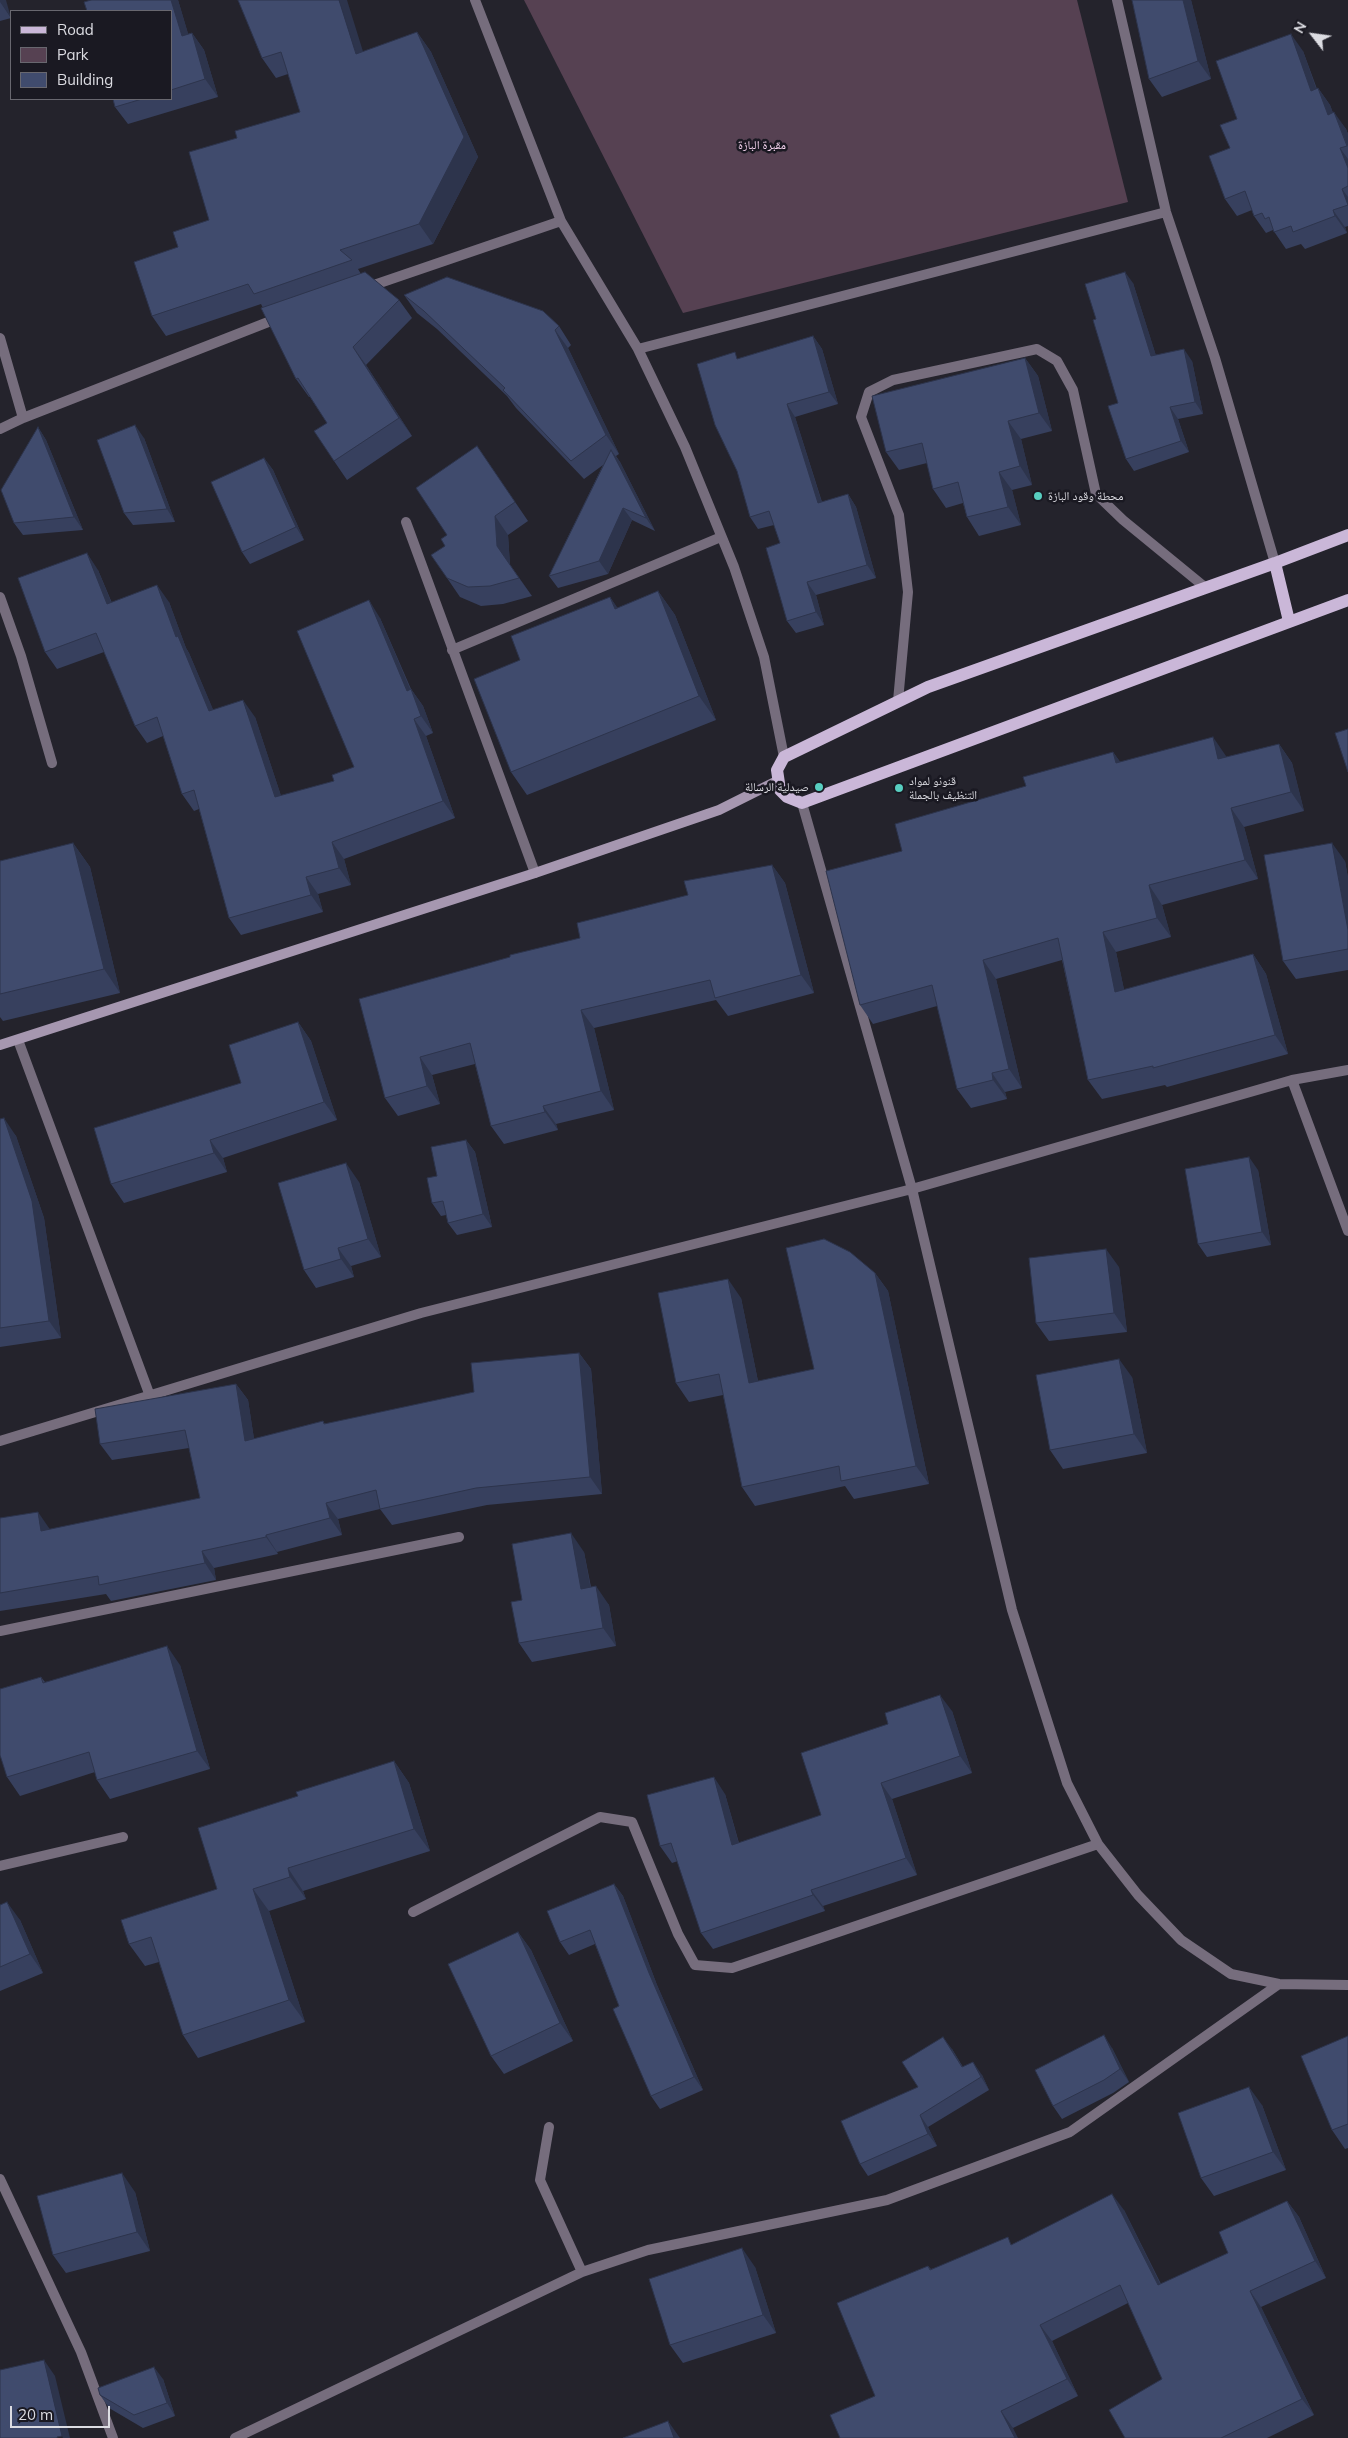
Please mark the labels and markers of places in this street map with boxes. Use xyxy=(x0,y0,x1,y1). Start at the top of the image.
place label: محطة وقود البازة xyxy=(1048,489,1123,503)
marker: محطة وقود البازة xyxy=(1032,490,1044,502)
place label: قنونو لمواد التنظيف بالجملة xyxy=(909,774,977,802)
place label: صيدلية الرسالة xyxy=(745,780,809,794)
marker: صيدلية الرسالة xyxy=(813,781,825,793)
marker: قنونو لمواد التنظيف بالجملة xyxy=(893,782,905,794)

